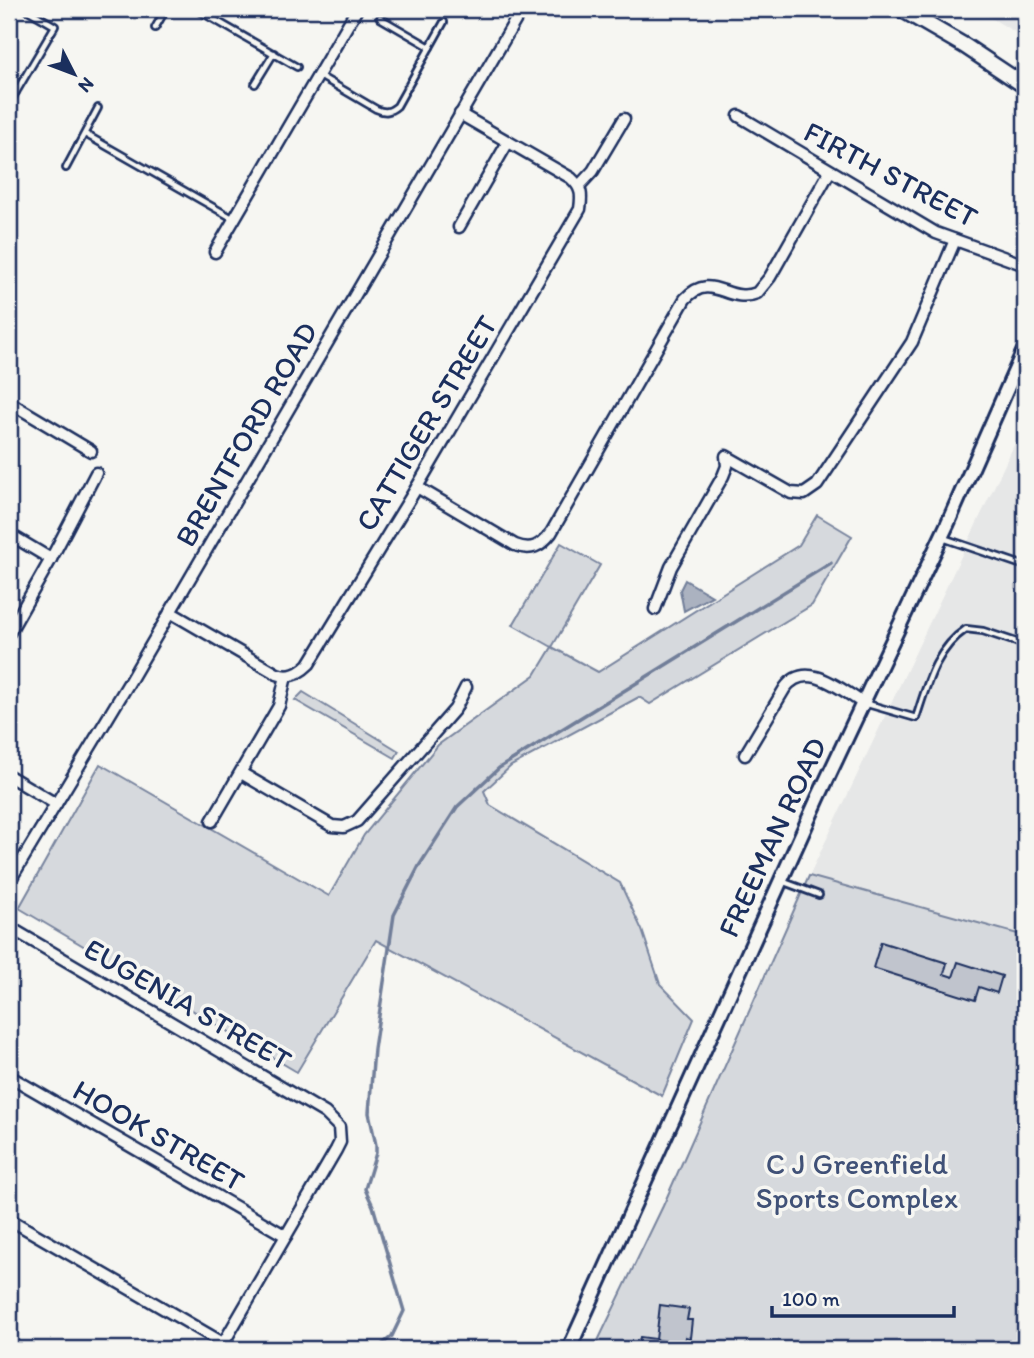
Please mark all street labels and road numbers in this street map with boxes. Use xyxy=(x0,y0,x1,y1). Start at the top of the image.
street label: FIRTH STREET xyxy=(798,113,984,235)
street label: CATTIGER STREET xyxy=(347,308,505,538)
street label: BRENTFORD ROAD xyxy=(167,315,325,553)
street label: FREEMAN ROAD xyxy=(710,731,834,943)
street label: EUGENIA STREET xyxy=(78,930,298,1078)
street label: HOOK STREET xyxy=(67,1071,252,1199)

